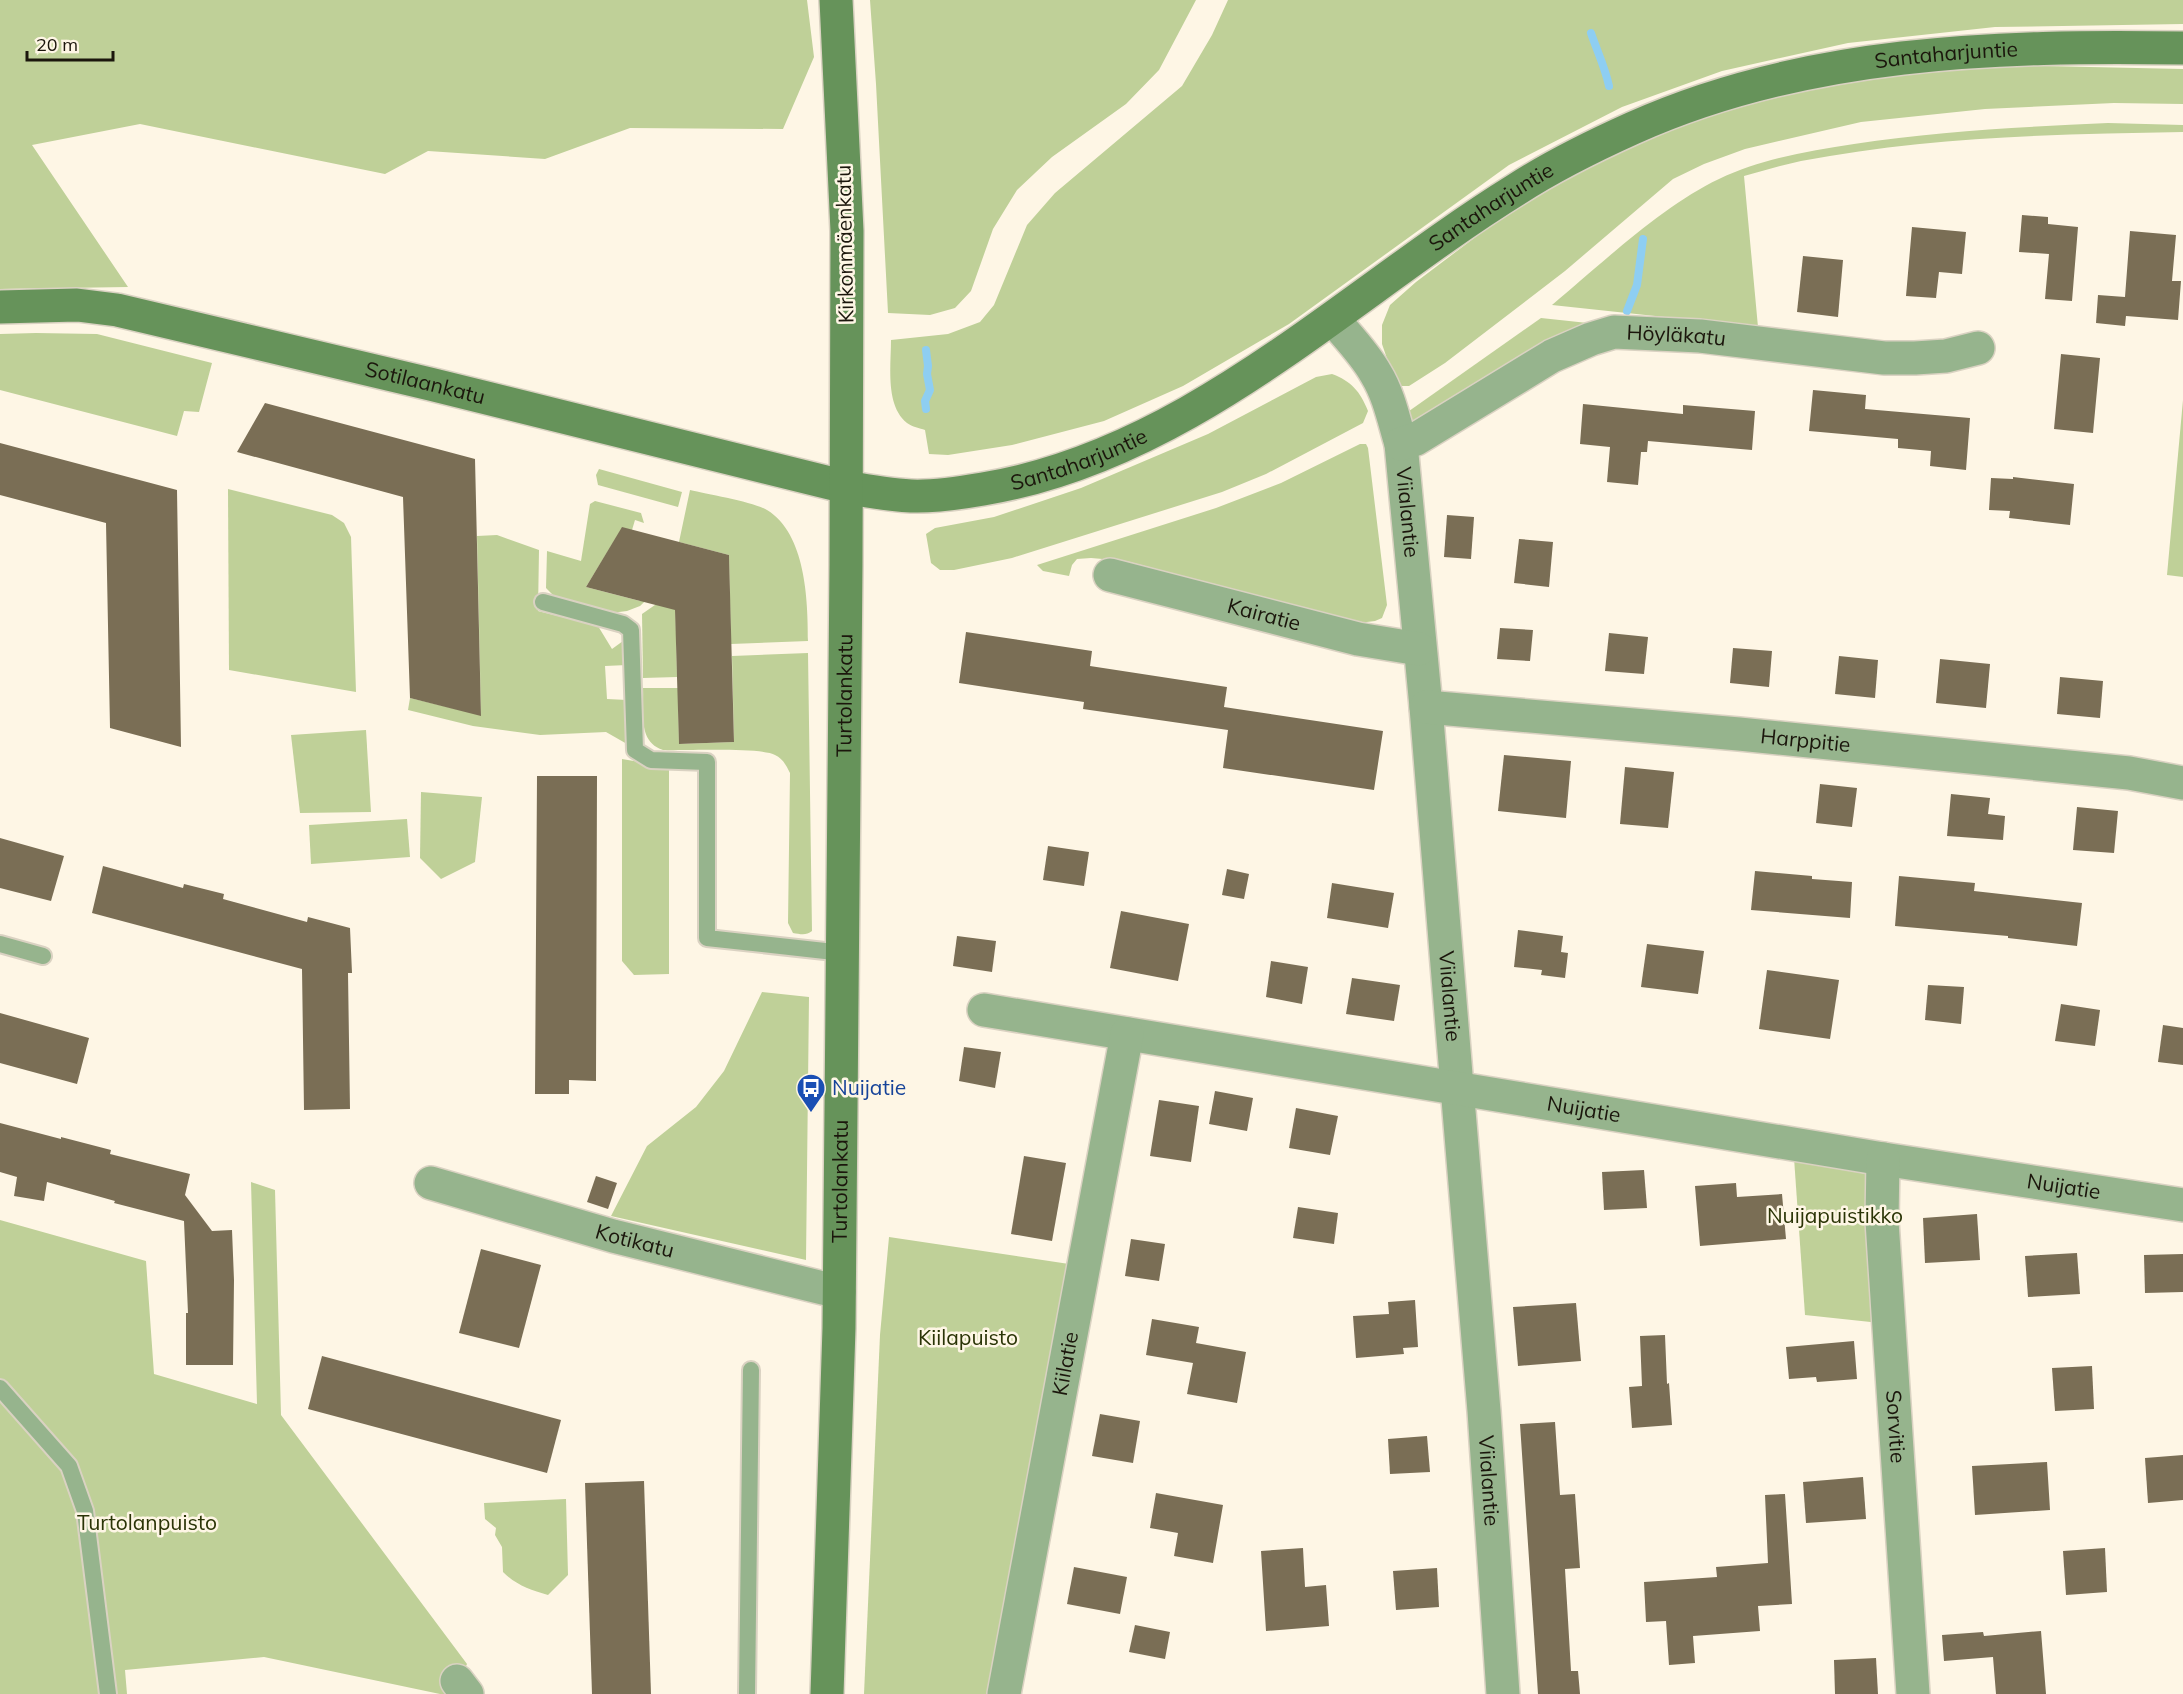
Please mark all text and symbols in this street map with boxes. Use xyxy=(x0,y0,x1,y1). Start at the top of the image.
scale bar xyxy=(27,24,112,62)
text: 20 m xyxy=(36,33,78,56)
street label: Santaharjuntie xyxy=(1873,35,2018,73)
street label: Santaharjuntie xyxy=(1423,156,1558,256)
street label: Kirkonmäenkatu xyxy=(830,165,858,323)
street label: Höyläkatu xyxy=(1626,319,1727,351)
street label: Sotilaankatu xyxy=(363,355,488,409)
street label: Santaharjuntie xyxy=(1008,422,1151,495)
street label: Viialantie xyxy=(1391,466,1426,559)
street label: Kairatie xyxy=(1225,592,1304,636)
street label: Turtolankatu xyxy=(830,633,857,757)
street label: Harppitie xyxy=(1759,722,1852,757)
street label: Viialantie xyxy=(1434,950,1467,1043)
bus stop icon: Nuijatie xyxy=(795,1072,827,1114)
place label: Nuijatie xyxy=(832,1074,906,1100)
street label: Nuijatie xyxy=(1545,1090,1623,1127)
street label: Turtolankatu xyxy=(826,1119,853,1243)
street label: Nuijatie xyxy=(2025,1167,2102,1204)
park label: Nuijapuistikko xyxy=(1767,1202,1903,1228)
street label: Kotikatu xyxy=(593,1218,677,1263)
park label: Kiilapuisto xyxy=(918,1324,1018,1350)
street label: Kiilatie xyxy=(1046,1329,1083,1398)
street label: Sorvitie xyxy=(1881,1389,1912,1464)
street label: Viialantie xyxy=(1474,1434,1506,1527)
park label: Turtolanpuisto xyxy=(77,1509,217,1535)

